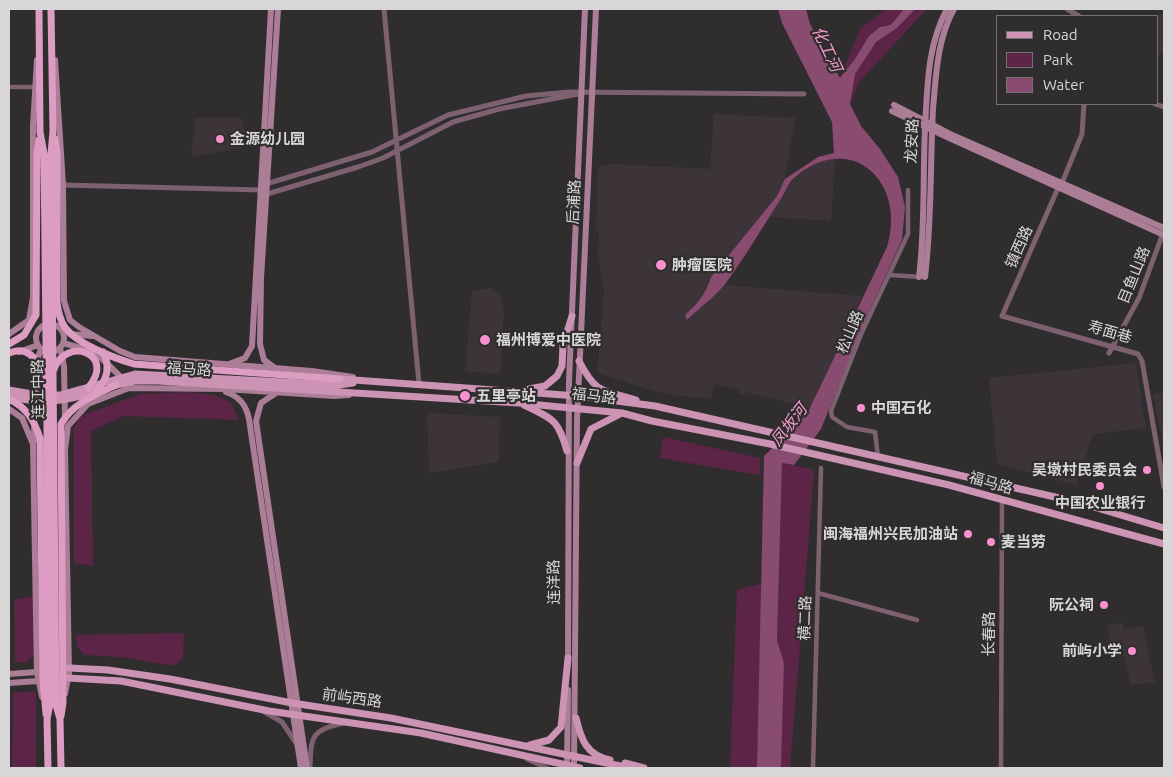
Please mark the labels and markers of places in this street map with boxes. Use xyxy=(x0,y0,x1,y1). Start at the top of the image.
place label: 金源幼儿园 xyxy=(230,130,305,148)
marker: 金源幼儿园 xyxy=(214,133,226,145)
place label: 肿瘤医院 xyxy=(672,256,732,274)
marker: 肿瘤医院 xyxy=(654,258,668,272)
place label: 福州博爱中医院 xyxy=(496,331,601,349)
marker: 福州博爱中医院 xyxy=(478,333,492,347)
place label: 五里亭站 xyxy=(476,387,536,405)
marker: 五里亭站 xyxy=(458,389,472,403)
place label: 中国石化 xyxy=(871,399,931,417)
marker: 中国石化 xyxy=(855,402,867,414)
place label: 吴墩村民委员会 xyxy=(1032,461,1137,479)
marker: 吴墩村民委员会 xyxy=(1141,464,1153,476)
marker: 中国农业银行 xyxy=(1094,480,1106,492)
place label: 中国农业银行 xyxy=(1055,494,1145,512)
place label: 闽海福州兴民加油站 xyxy=(823,525,958,543)
marker: 闽海福州兴民加油站 xyxy=(962,528,974,540)
place label: 麦当劳 xyxy=(1001,533,1046,551)
marker: 麦当劳 xyxy=(985,536,997,548)
place label: 阮公祠 xyxy=(1049,596,1094,614)
marker: 阮公祠 xyxy=(1098,599,1110,611)
place label: 前屿小学 xyxy=(1062,642,1122,660)
marker: 前屿小学 xyxy=(1126,645,1138,657)

